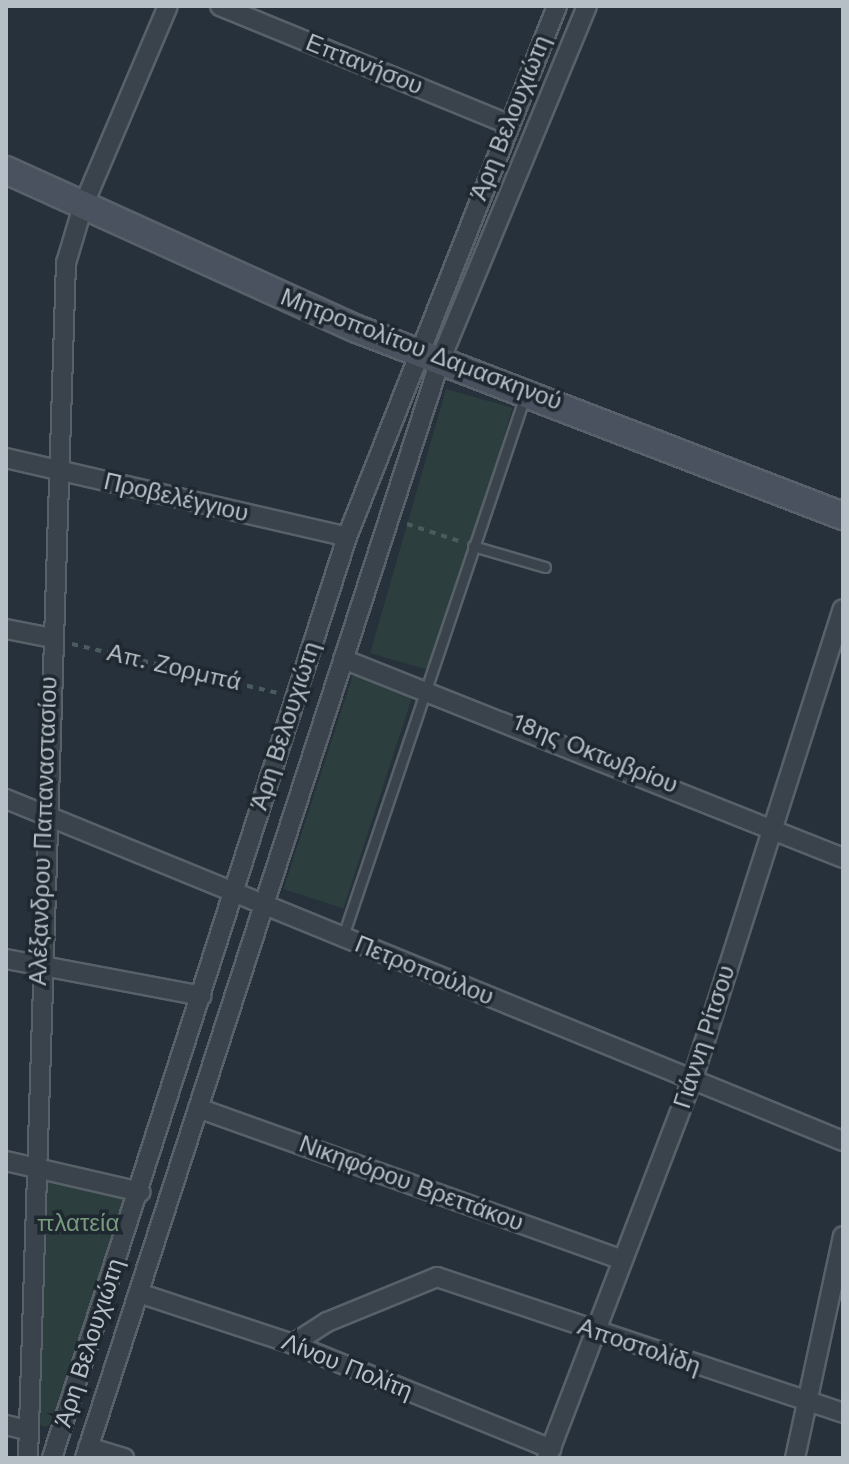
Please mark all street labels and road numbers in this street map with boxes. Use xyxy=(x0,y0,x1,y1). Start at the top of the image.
street label: Επτανήσου xyxy=(301,29,427,101)
street label: Άρη Βελουχιώτη xyxy=(465,31,557,205)
street label: Μητροπολίτου Δαμασκηνού xyxy=(276,283,566,417)
street label: Προβελέγγιου xyxy=(101,467,251,529)
street label: Άρη Βελουχιώτη xyxy=(245,638,327,814)
street label: Απ. Ζορμπά xyxy=(104,639,244,697)
street label: Αλέξανδρου Παπαναστασίου xyxy=(24,676,64,986)
street label: 18ης Οκτωβρίου xyxy=(508,708,682,800)
street label: Πετροπούλου xyxy=(351,930,497,1012)
street label: Γιάννη Ρίτσου xyxy=(668,962,742,1112)
street label: Νικηφόρου Βρεττάκου xyxy=(295,1130,527,1238)
street label: Άρη Βελουχιώτη xyxy=(49,1255,131,1431)
street label: Αποστολίδη xyxy=(574,1313,704,1381)
street label: Λίνου Πολίτη xyxy=(277,1328,417,1406)

